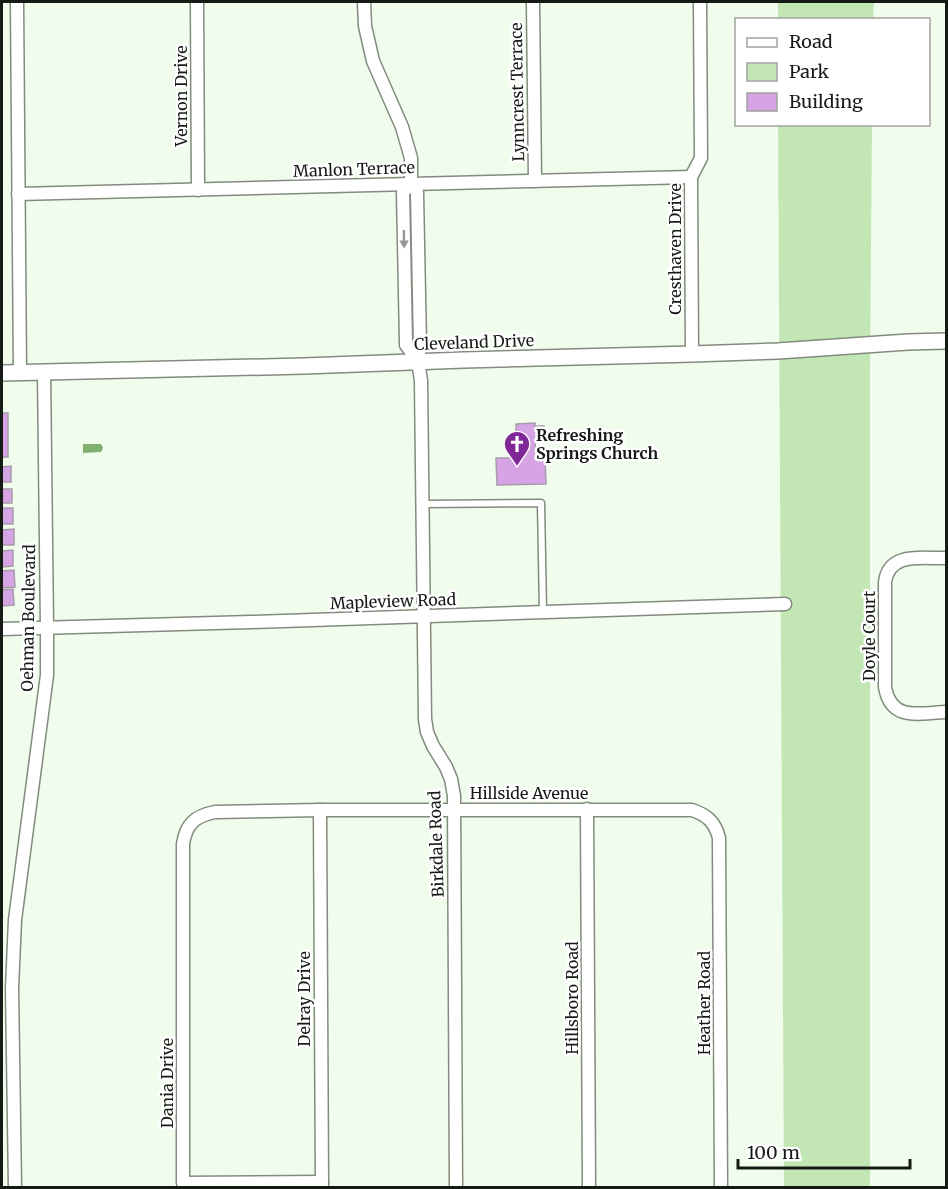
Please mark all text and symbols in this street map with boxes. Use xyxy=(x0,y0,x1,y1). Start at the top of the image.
legend xyxy=(735,18,930,126)
street label: Lynncrest Terrace xyxy=(506,22,528,162)
text: Road xyxy=(789,30,833,53)
street label: Vernon Drive xyxy=(171,45,191,148)
text: Park xyxy=(789,60,830,83)
text: Building xyxy=(789,90,863,113)
street label: Manlon Terrace xyxy=(293,157,415,181)
street label: Cresthaven Drive xyxy=(665,183,685,315)
one-way arrow xyxy=(400,230,409,249)
street label: Cleveland Drive xyxy=(414,330,534,354)
place label: Refreshing Springs Church xyxy=(536,425,658,463)
church icon: Refreshing Springs Church xyxy=(502,429,532,467)
street label: Oehman Boulevard xyxy=(17,544,39,692)
street label: Mapleview Road xyxy=(330,589,457,613)
street label: Doyle Court xyxy=(859,590,879,681)
street label: Hillside Avenue xyxy=(470,783,588,803)
street label: Birkdale Road xyxy=(424,790,448,898)
street label: Hillsboro Road xyxy=(562,941,582,1055)
street label: Delray Drive xyxy=(294,951,314,1047)
street label: Heather Road xyxy=(694,951,714,1055)
street label: Dania Drive xyxy=(157,1038,177,1128)
scale bar xyxy=(738,1132,910,1170)
text: 100 m xyxy=(747,1141,800,1164)

